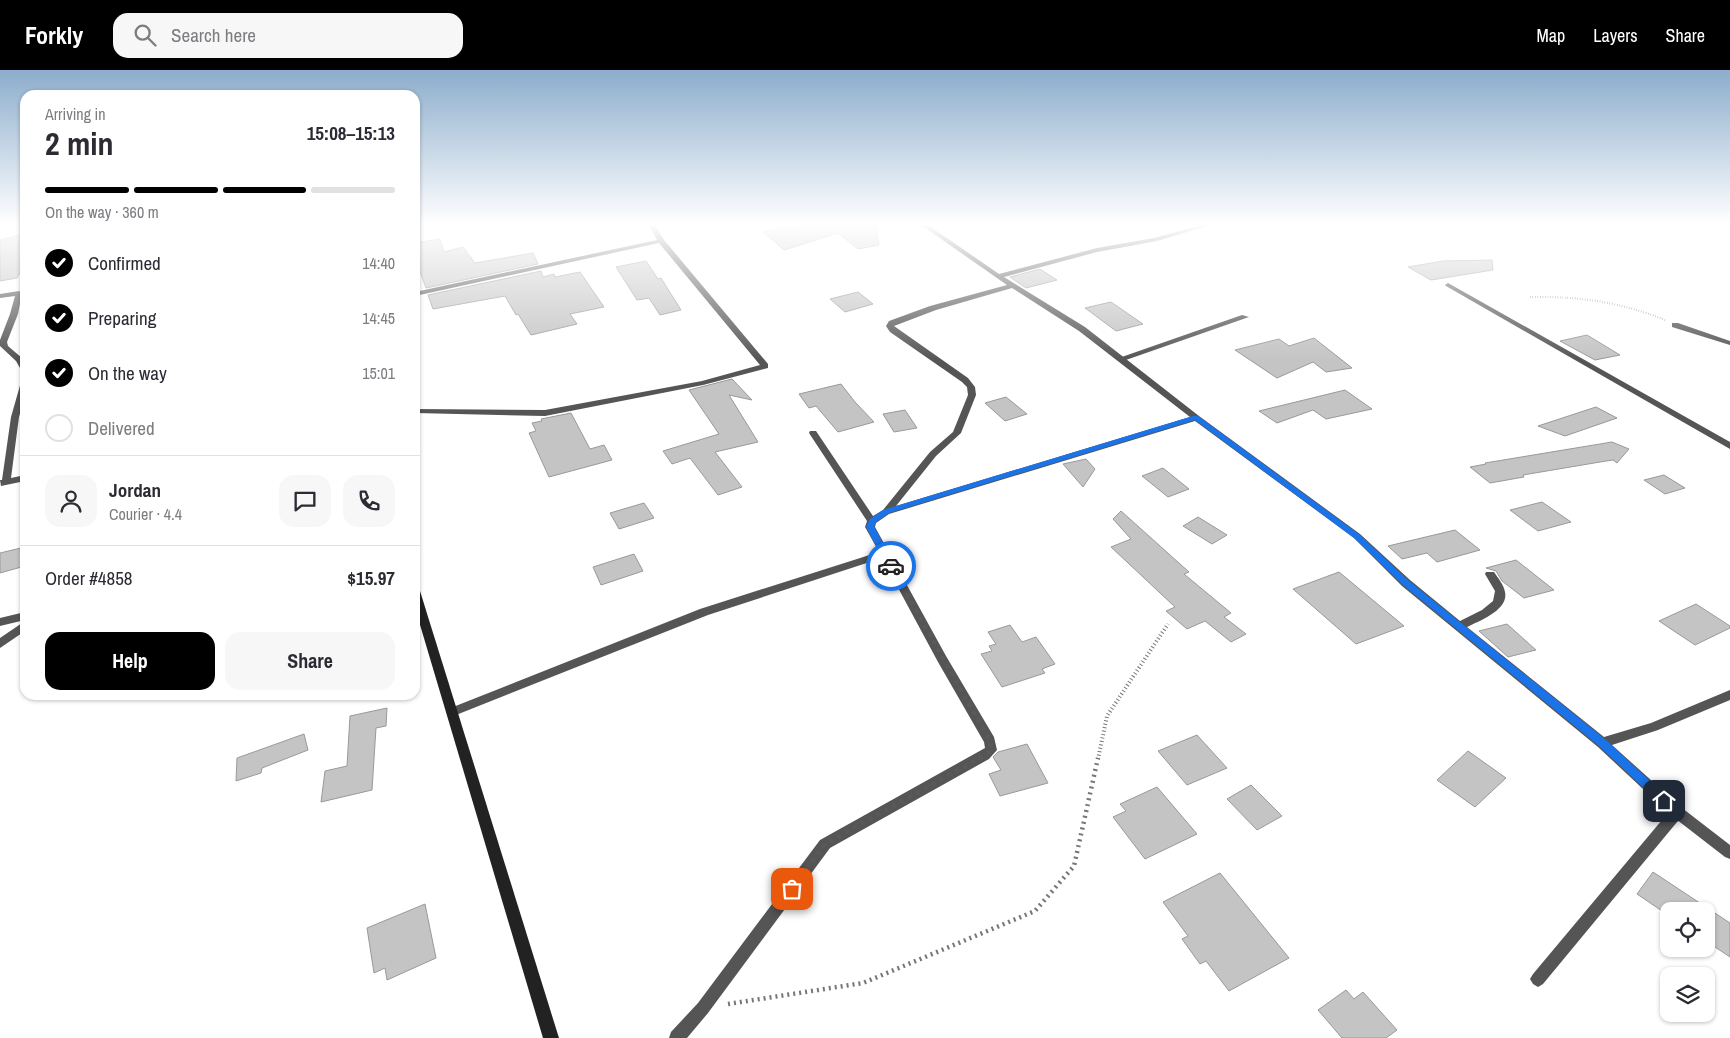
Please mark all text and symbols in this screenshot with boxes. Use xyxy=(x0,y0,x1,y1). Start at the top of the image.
search box xyxy=(113,13,463,58)
text: Forkly xyxy=(25,19,83,51)
icon: search xyxy=(131,21,159,49)
text: Search here xyxy=(171,22,256,48)
text: Map xyxy=(1537,23,1565,48)
text: Layers xyxy=(1593,23,1638,48)
text: Share xyxy=(1666,23,1705,48)
text: Arriving in xyxy=(45,103,106,125)
text: 15:08–15:13 xyxy=(307,120,395,146)
text: 2 min xyxy=(45,122,114,165)
text: On the way · 360 m xyxy=(45,201,159,223)
icon: check xyxy=(45,249,73,277)
text: Confirmed xyxy=(88,250,161,276)
text: 14:40 xyxy=(362,252,395,274)
icon: check xyxy=(45,304,73,332)
text: Preparing xyxy=(88,305,156,331)
text: 14:45 xyxy=(362,307,395,329)
icon: check xyxy=(45,359,73,387)
text: On the way xyxy=(88,360,167,386)
text: 15:01 xyxy=(362,362,395,384)
text: Delivered xyxy=(88,415,155,441)
button: person xyxy=(45,475,97,527)
button: chat xyxy=(279,475,331,527)
button: phone xyxy=(343,475,395,527)
text: Jordan xyxy=(109,477,161,503)
text: Courier · 4.4 xyxy=(109,503,182,525)
courier xyxy=(866,541,916,591)
icon: car xyxy=(877,552,905,580)
text: Order #4858 xyxy=(45,565,132,591)
text: $15.97 xyxy=(347,565,395,591)
button: Help xyxy=(45,632,215,690)
button: Share xyxy=(225,632,395,690)
pin xyxy=(1643,780,1685,822)
icon: home xyxy=(1650,787,1678,815)
pin xyxy=(771,868,813,910)
icon: bag xyxy=(778,875,806,903)
map controls xyxy=(1660,902,1715,1022)
button: locate xyxy=(1660,902,1715,957)
button: layers xyxy=(1660,967,1715,1022)

